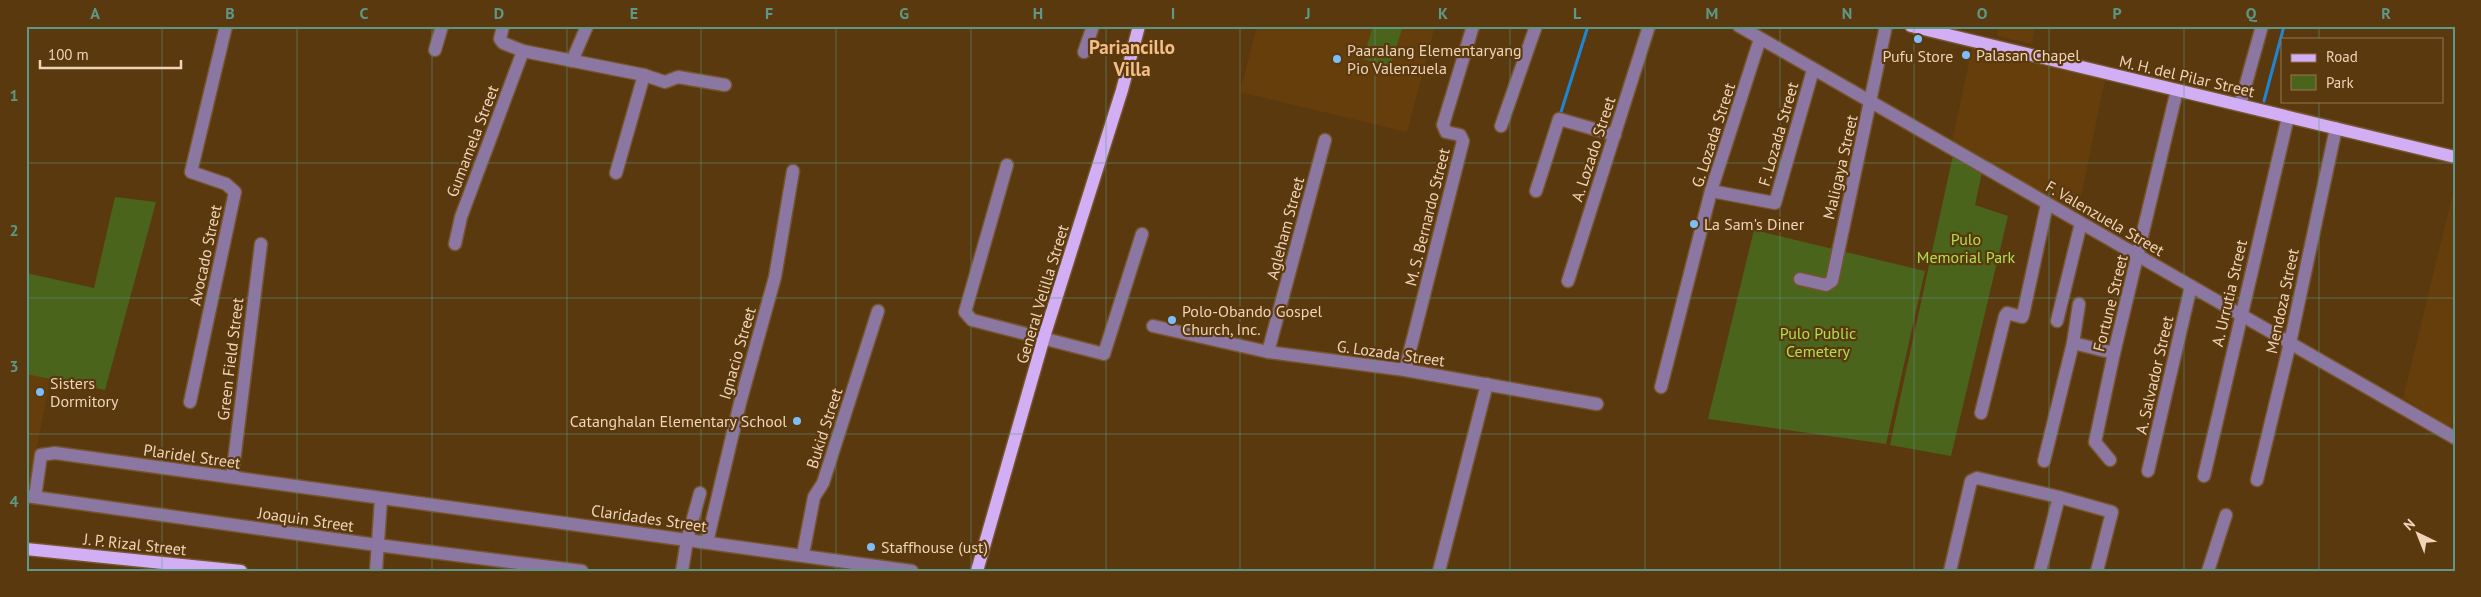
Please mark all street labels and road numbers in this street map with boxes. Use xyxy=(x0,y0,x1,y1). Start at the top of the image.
street label: M. H. del Pilar Street xyxy=(2117,51,2257,101)
street label: F. Lozada Street xyxy=(1754,79,1803,188)
street label: G. Lozada Street xyxy=(1687,80,1739,190)
street label: Gumamela Street xyxy=(441,82,503,200)
street label: A. Lozado Street xyxy=(1567,93,1620,204)
street label: Maligaya Street xyxy=(1818,112,1862,221)
street label: M. S. Bernardo Street xyxy=(1400,145,1454,288)
street label: Agleham Street xyxy=(1262,174,1308,281)
street label: F. Valenzuela Street xyxy=(2042,176,2168,260)
street label: Avocado Street xyxy=(185,202,226,307)
street label: General Velilla Street xyxy=(1011,222,1073,366)
street label: A. Urrutia Street xyxy=(2207,237,2251,348)
street label: Mendoza Street xyxy=(2261,246,2303,355)
street label: Fortune Street xyxy=(2088,252,2132,353)
street label: Green Field Street xyxy=(213,296,248,421)
street label: Ignacio Street xyxy=(714,304,760,401)
street label: A. Salvador Street xyxy=(2131,313,2177,436)
street label: G. Lozada Street xyxy=(1336,336,1447,371)
street label: Bukid Street xyxy=(802,385,847,471)
street label: Plaridel Street xyxy=(142,439,242,473)
street label: Claridades Street xyxy=(590,500,709,536)
street label: Joaquin Street xyxy=(256,502,356,536)
street label: J. P. Rizal Street xyxy=(82,529,188,559)

